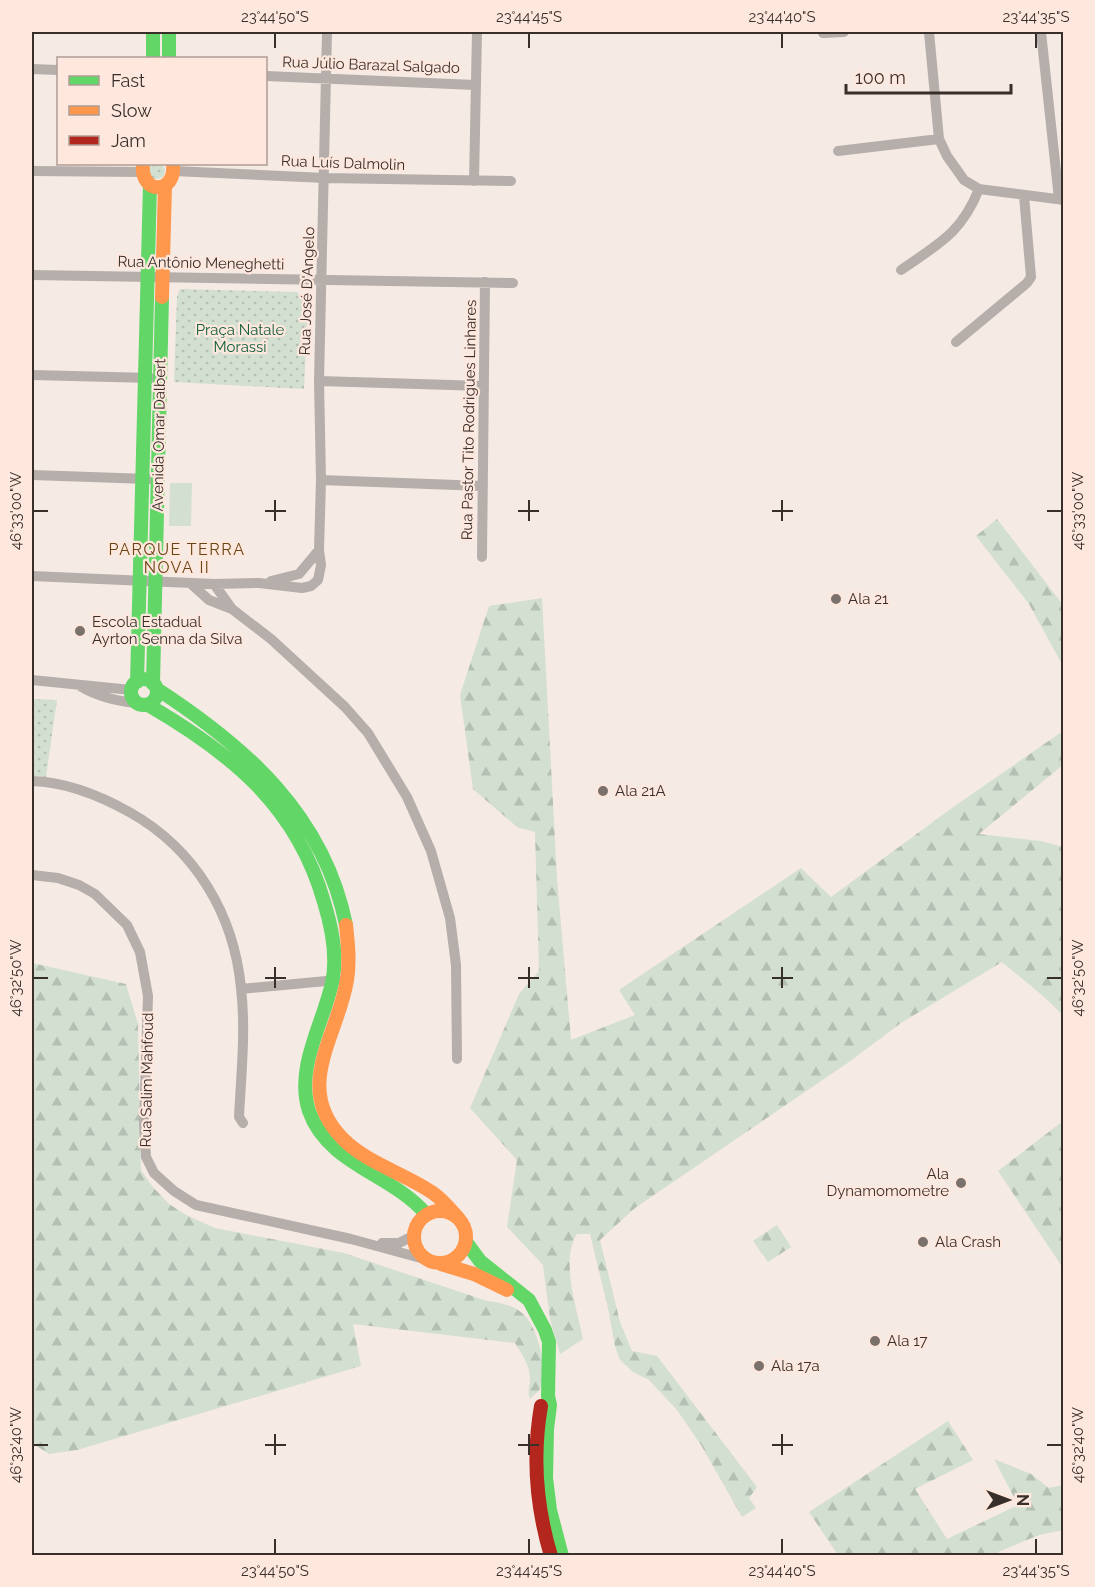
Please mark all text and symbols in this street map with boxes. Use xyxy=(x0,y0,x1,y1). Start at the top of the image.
text: 23°44'50"S xyxy=(241,8,309,26)
text: 23°44'45"S xyxy=(496,8,562,26)
text: 23°44'40"S xyxy=(748,8,816,26)
text: 23°44'35"S xyxy=(1002,8,1070,26)
street label: Rua Júlio Barazal Salgado xyxy=(282,53,460,77)
legend xyxy=(57,57,267,165)
scale bar xyxy=(846,57,1011,95)
text: 100 m xyxy=(855,67,906,88)
text: Fast xyxy=(111,70,145,91)
text: Slow xyxy=(111,100,152,121)
text: Jam xyxy=(111,130,146,151)
street label: Rua Luís Dalmolin xyxy=(281,152,405,174)
street label: Rua José D'Angelo xyxy=(296,226,318,356)
street label: Rua Antônio Meneghetti xyxy=(117,253,285,273)
street label: Rua Pastor Tito Rodrigues Linhares xyxy=(458,300,480,540)
park label: Praça Natale Morassi xyxy=(196,321,285,356)
street label: Avenida Omar Dalbert xyxy=(149,358,169,512)
text: 46°33'00"W xyxy=(7,472,25,550)
text: 46°33'00"W xyxy=(1069,472,1087,550)
district label: PARQUE TERRA NOVA II xyxy=(108,540,246,577)
place label: Ala 21 xyxy=(848,590,889,608)
marker: Ala 21 xyxy=(829,592,843,606)
place label: Escola Estadual Ayrton Senna da Silva xyxy=(92,613,242,648)
marker: Escola Estadual Ayrton Senna da Silva xyxy=(73,624,87,638)
place label: Ala 21A xyxy=(615,782,666,800)
marker: Ala 21A xyxy=(596,784,610,798)
text: 46°32'50"W xyxy=(7,939,25,1016)
text: 46°32'50"W xyxy=(1069,939,1087,1016)
street label: Rua Salim Mahfoud xyxy=(137,1013,157,1147)
place label: Ala Dynamomometre xyxy=(826,1165,949,1200)
marker: Ala Dynamomometre xyxy=(954,1176,968,1190)
place label: Ala Crash xyxy=(935,1233,1001,1251)
marker: Ala Crash xyxy=(916,1235,930,1249)
place label: Ala 17 xyxy=(887,1332,928,1350)
marker: Ala 17 xyxy=(868,1334,882,1348)
place label: Ala 17a xyxy=(771,1357,820,1375)
marker: Ala 17a xyxy=(752,1359,766,1373)
text: 46°32'40"W xyxy=(7,1407,25,1483)
text: 46°32'40"W xyxy=(1069,1407,1087,1483)
north arrow xyxy=(978,1470,1038,1530)
text: N xyxy=(1013,1494,1032,1506)
text: 23°44'50"S xyxy=(241,1562,309,1580)
text: 23°44'45"S xyxy=(496,1562,562,1580)
text: 23°44'40"S xyxy=(748,1562,816,1580)
text: 23°44'35"S xyxy=(1002,1562,1070,1580)

